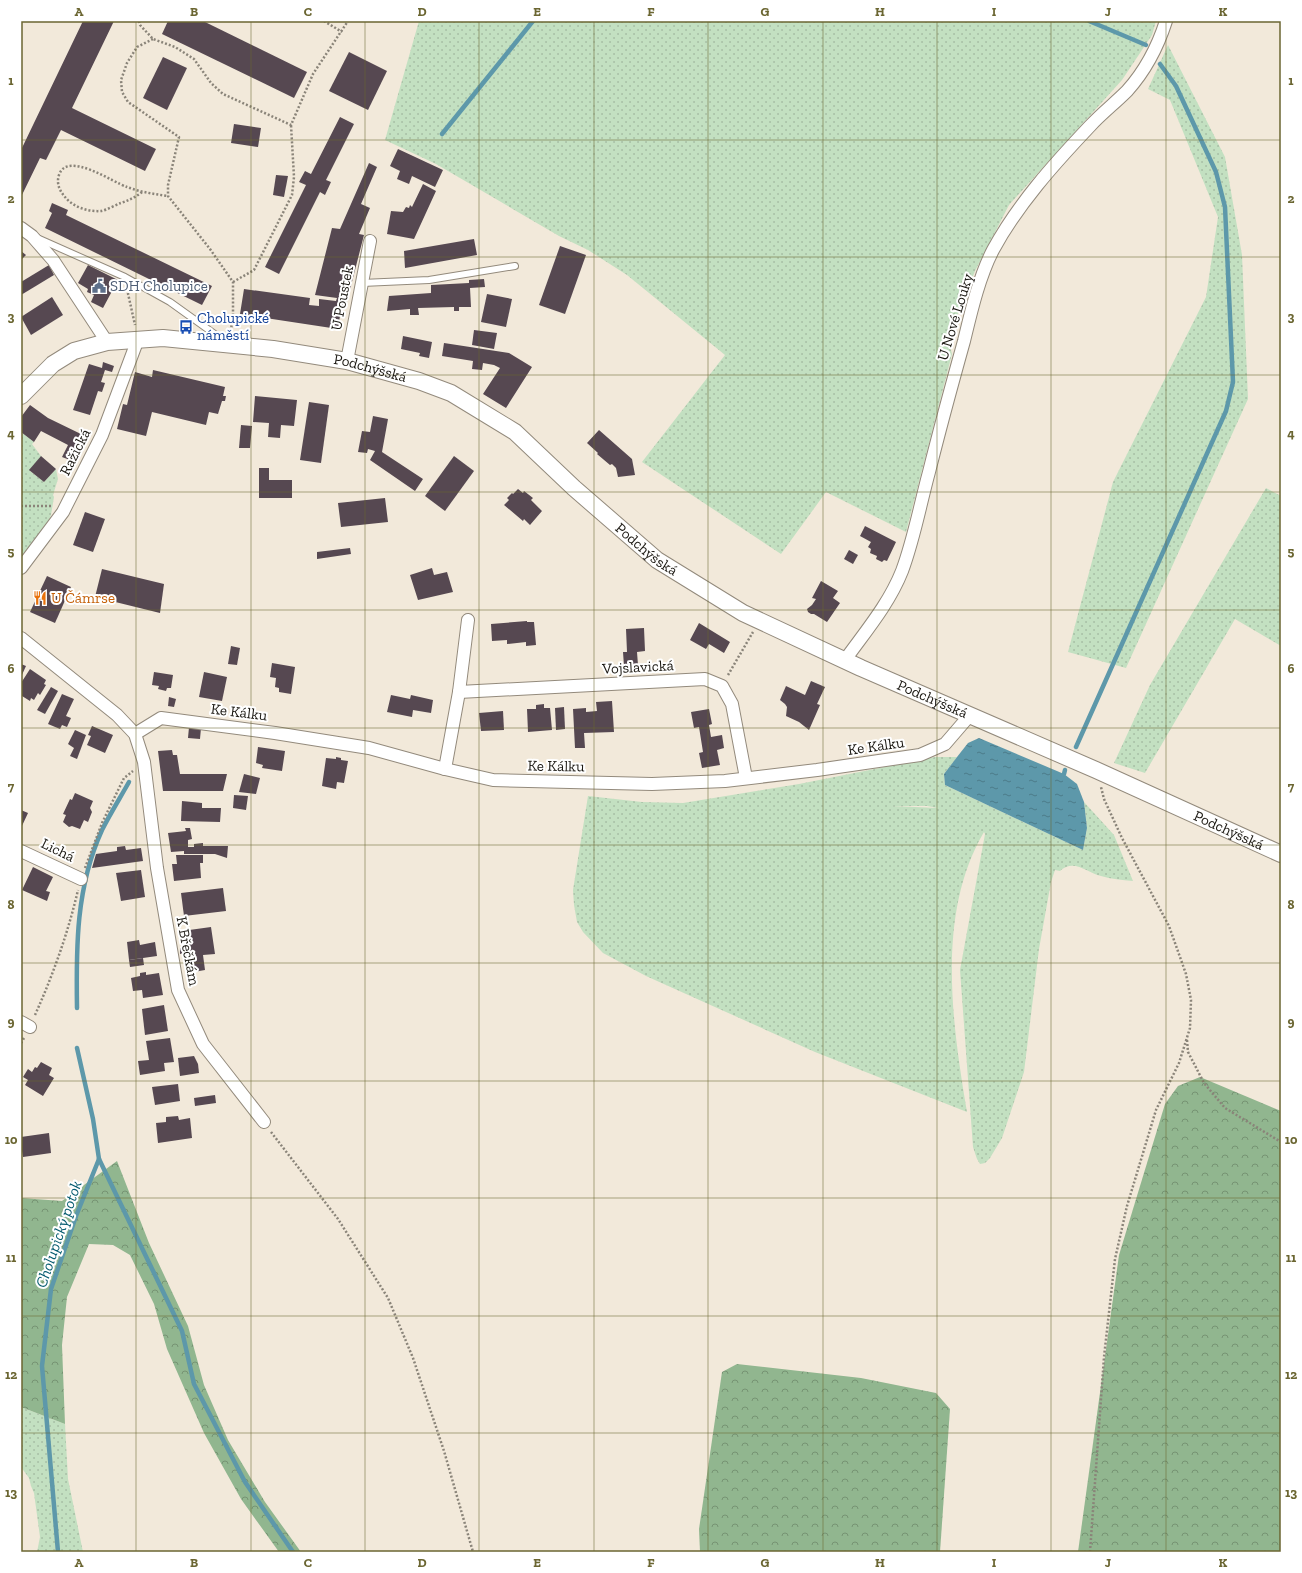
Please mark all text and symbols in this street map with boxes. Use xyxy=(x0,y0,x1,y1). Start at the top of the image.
text: A xyxy=(75,4,84,19)
text: B xyxy=(190,4,198,19)
text: C xyxy=(304,4,312,19)
text: D xyxy=(417,4,427,19)
text: E xyxy=(533,4,541,19)
text: F xyxy=(647,4,655,19)
text: G xyxy=(761,4,770,19)
text: H xyxy=(875,4,885,19)
text: I xyxy=(992,4,997,19)
text: J xyxy=(1105,4,1111,19)
text: K xyxy=(1219,4,1228,19)
text: 1 xyxy=(8,73,14,88)
text: 1 xyxy=(1288,73,1294,88)
text: 2 xyxy=(8,191,15,206)
text: 2 xyxy=(1288,191,1295,206)
street label: U Poustek xyxy=(327,264,357,332)
street label: U Nové Louky xyxy=(933,271,977,363)
place label: SDH Cholupice xyxy=(110,277,208,295)
public building icon: SDH Cholupice xyxy=(91,278,107,294)
text: 3 xyxy=(8,309,15,324)
place label: Cholupické náměstí xyxy=(197,309,269,344)
text: 3 xyxy=(1288,309,1295,324)
bus stop icon: Cholupické náměstí xyxy=(178,319,194,335)
street label: Podchýšská xyxy=(332,350,409,386)
text: 4 xyxy=(7,426,15,441)
street label: Ražická xyxy=(56,426,94,478)
text: 4 xyxy=(1287,426,1295,441)
street label: Podchýšská xyxy=(612,519,681,580)
text: 5 xyxy=(8,544,15,559)
text: 5 xyxy=(1288,544,1295,559)
place label: U Čámrse xyxy=(51,589,115,607)
restaurant icon: U Čámrse xyxy=(32,590,48,606)
street label: Vojslavická xyxy=(601,656,674,678)
text: 6 xyxy=(8,661,15,676)
text: 6 xyxy=(1288,661,1295,676)
street label: Podchýšská xyxy=(895,676,970,722)
street label: Ke Kálku xyxy=(210,700,269,724)
street label: Ke Kálku xyxy=(847,733,906,759)
street label: Ke Kálku xyxy=(527,757,585,776)
text: 7 xyxy=(8,779,15,794)
text: 7 xyxy=(1288,779,1295,794)
street label: Podchýšská xyxy=(1191,807,1267,854)
street label: Lichá xyxy=(38,834,78,866)
text: 8 xyxy=(7,897,15,912)
text: 8 xyxy=(1287,897,1295,912)
street label: K Břečkám xyxy=(172,915,204,987)
text: 9 xyxy=(8,1014,15,1029)
text: 9 xyxy=(1288,1014,1295,1029)
text: 10 xyxy=(5,1132,18,1147)
text: 10 xyxy=(1285,1132,1298,1147)
water label: Cholupický potok xyxy=(31,1178,86,1290)
text: 11 xyxy=(6,1250,17,1265)
text: 11 xyxy=(1286,1250,1297,1265)
text: 12 xyxy=(5,1367,17,1382)
text: 12 xyxy=(1285,1367,1297,1382)
text: 13 xyxy=(5,1485,17,1500)
text: 13 xyxy=(1285,1485,1297,1500)
text: A xyxy=(75,1555,84,1570)
text: B xyxy=(190,1555,198,1570)
text: C xyxy=(304,1555,312,1570)
text: D xyxy=(417,1555,427,1570)
text: E xyxy=(533,1555,541,1570)
text: F xyxy=(647,1555,655,1570)
text: G xyxy=(761,1555,770,1570)
text: H xyxy=(875,1555,885,1570)
text: I xyxy=(992,1555,997,1570)
text: J xyxy=(1105,1555,1111,1570)
text: K xyxy=(1219,1555,1228,1570)

